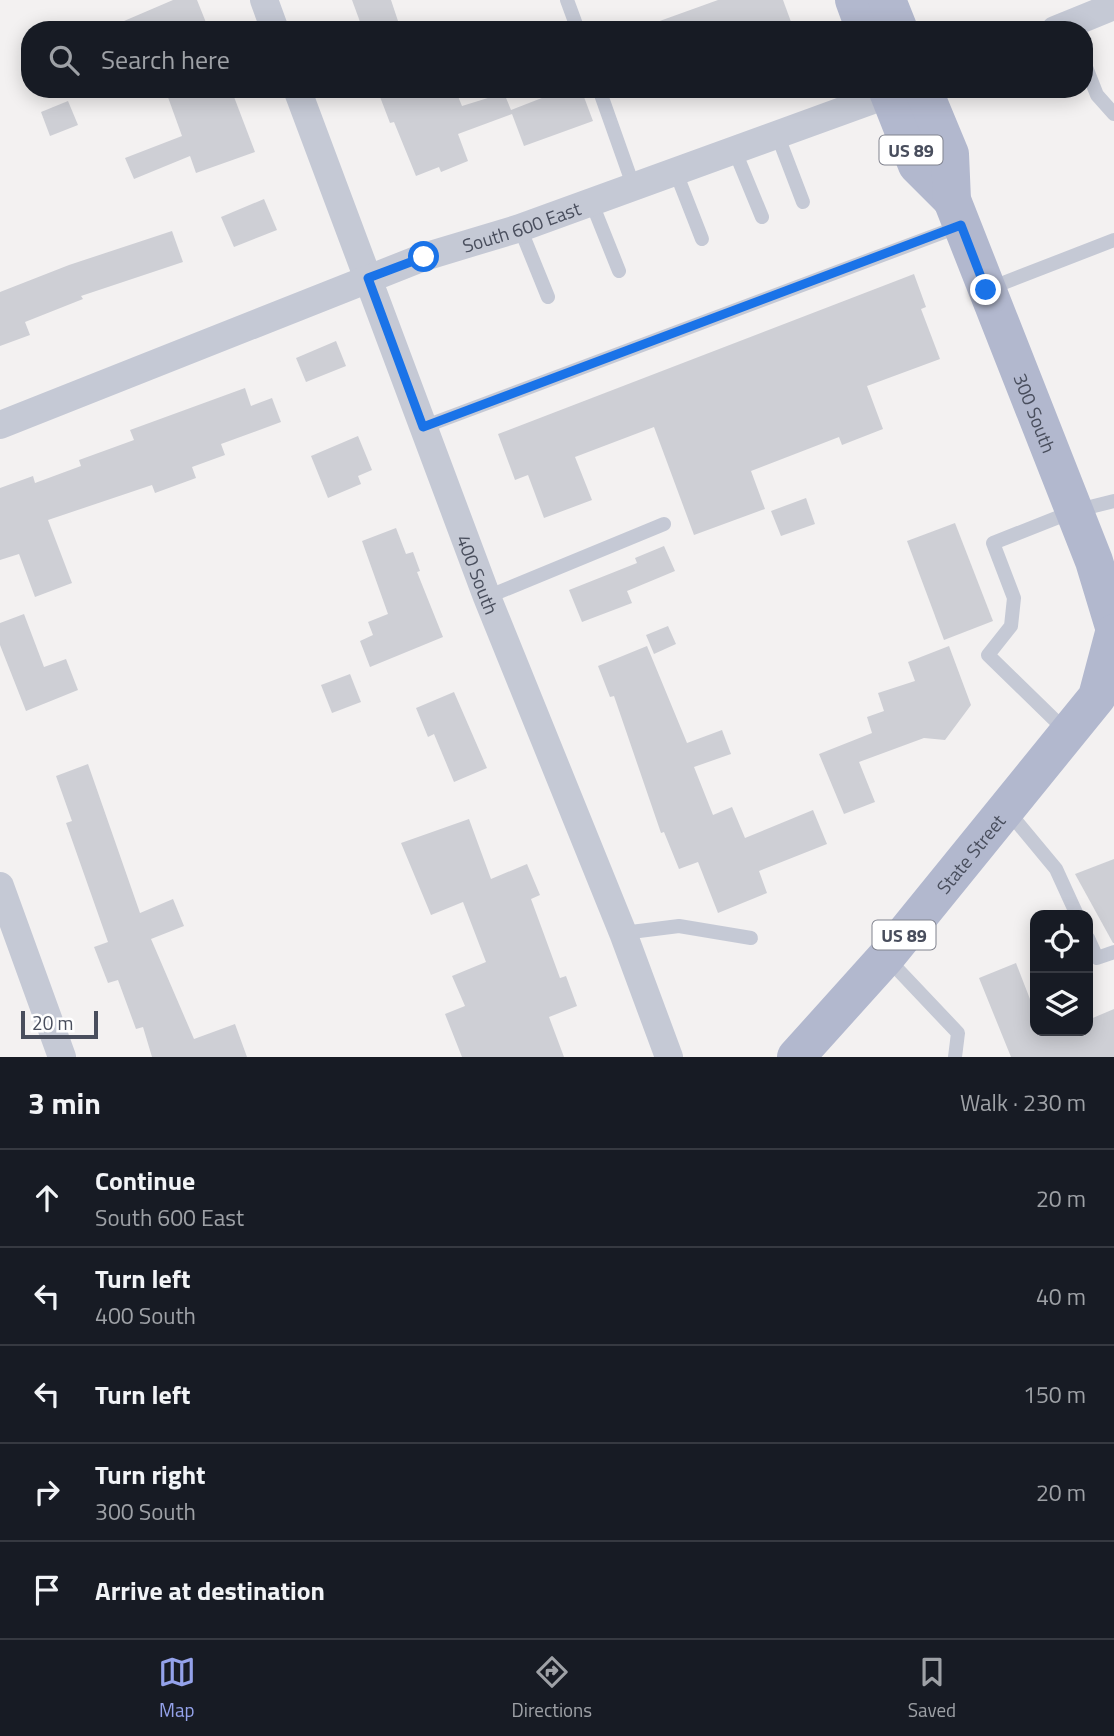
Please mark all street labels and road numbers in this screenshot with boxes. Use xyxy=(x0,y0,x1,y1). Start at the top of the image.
road number: US 89 xyxy=(880,135,942,164)
street label: South 600 East xyxy=(458,193,585,259)
street label: 300 South xyxy=(1007,369,1064,457)
street label: 400 South xyxy=(450,530,507,619)
street label: State Street xyxy=(929,807,1012,900)
road number: US 89 xyxy=(872,920,936,950)

